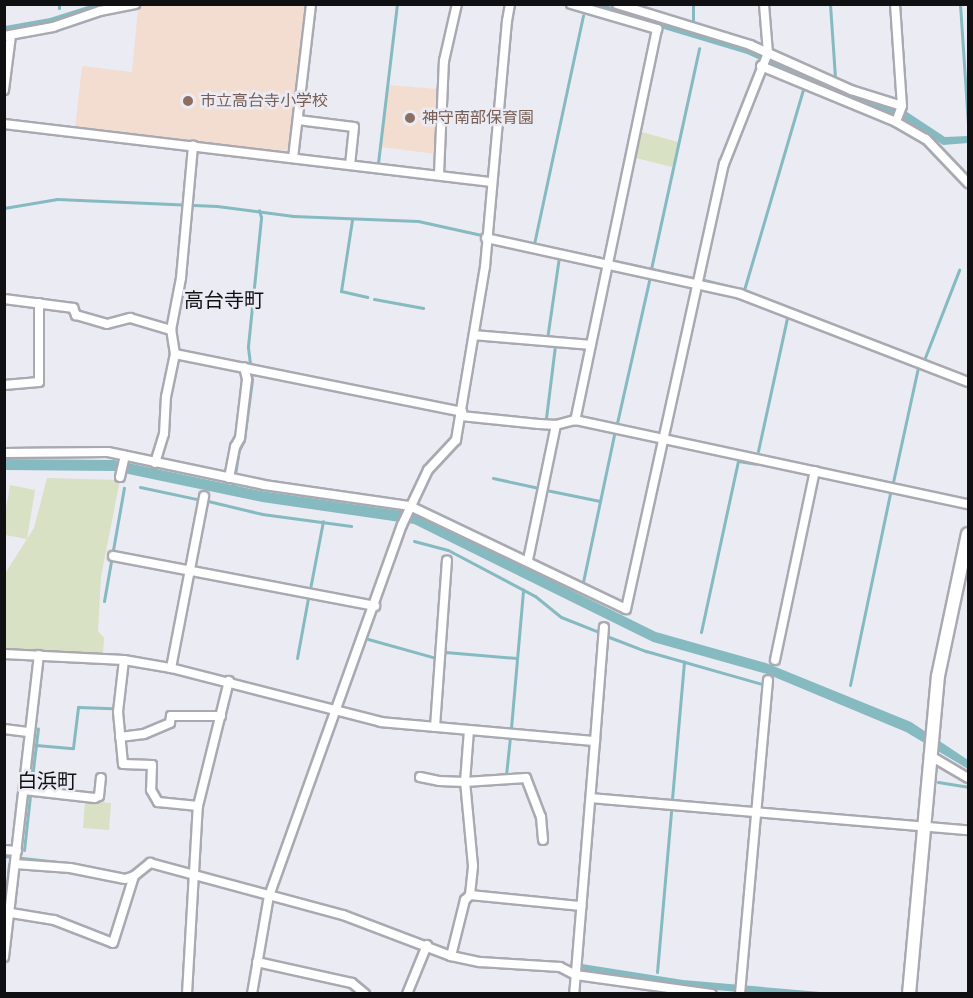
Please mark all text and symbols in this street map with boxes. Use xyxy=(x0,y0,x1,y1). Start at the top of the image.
place label: 市立高台寺小学校 xyxy=(200,91,328,111)
marker: 市立高台寺小学校 xyxy=(181,94,195,108)
place label: 神守南部保育園 xyxy=(422,108,534,128)
marker: 神守南部保育園 xyxy=(403,111,417,125)
district label: 高台寺町 xyxy=(184,288,264,312)
district label: 白浜町 xyxy=(17,769,77,793)

